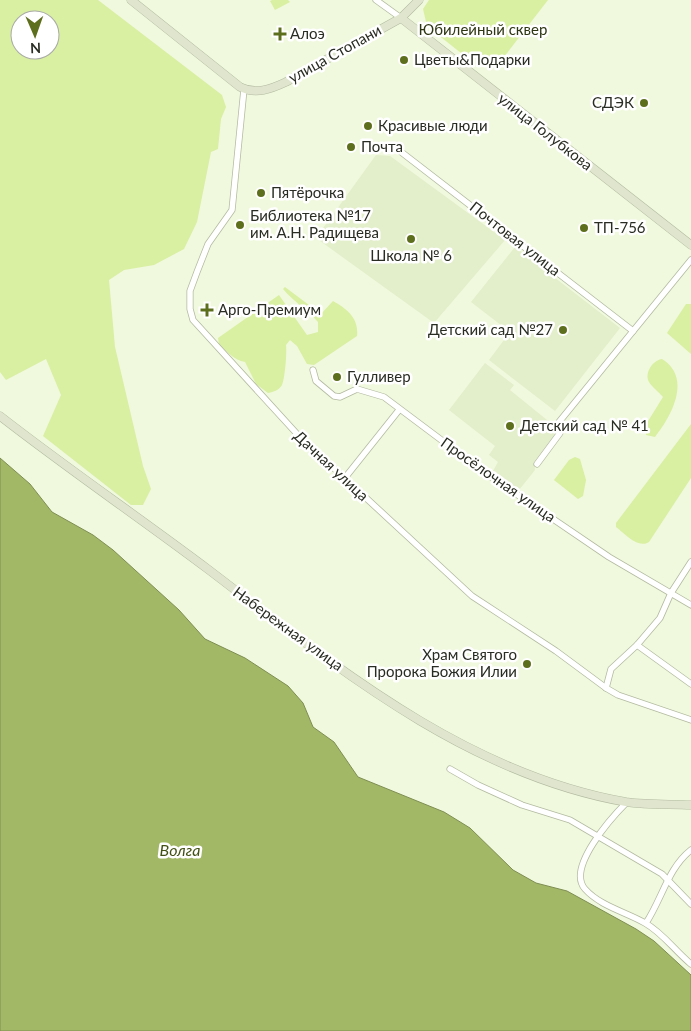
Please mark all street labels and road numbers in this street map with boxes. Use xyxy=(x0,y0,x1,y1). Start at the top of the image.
street label: улица Стопани xyxy=(285,20,384,86)
street label: улица Голубкова xyxy=(495,89,596,174)
street label: Почтовая улица xyxy=(467,197,564,279)
street label: Дачная улица xyxy=(291,426,373,504)
street label: Просёлочная улица xyxy=(438,433,559,526)
street label: Набережная улица xyxy=(230,582,347,674)

